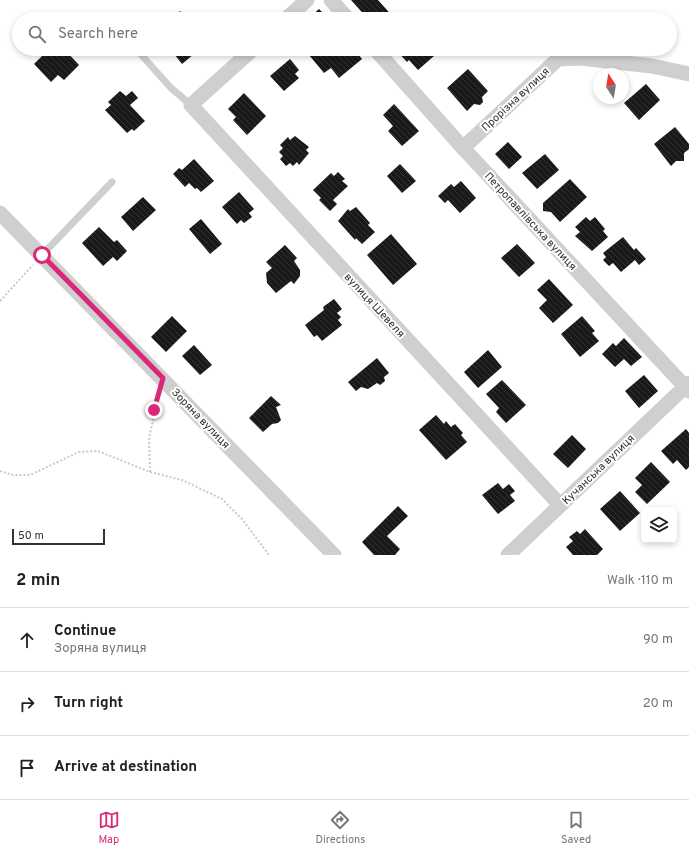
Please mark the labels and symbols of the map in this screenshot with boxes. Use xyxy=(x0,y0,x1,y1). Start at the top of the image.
street label: Прорізна вулиця xyxy=(479,65,553,135)
north arrow xyxy=(593,68,629,104)
street label: Петропавлівська вулиця xyxy=(481,170,579,274)
route start xyxy=(33,246,51,264)
street label: вулиця Шевеля xyxy=(341,271,408,341)
street label: Зоряна вулиця xyxy=(168,386,233,452)
route end xyxy=(145,401,163,419)
street label: Кучанська вулиця xyxy=(560,432,638,508)
scale bar xyxy=(12,527,105,546)

